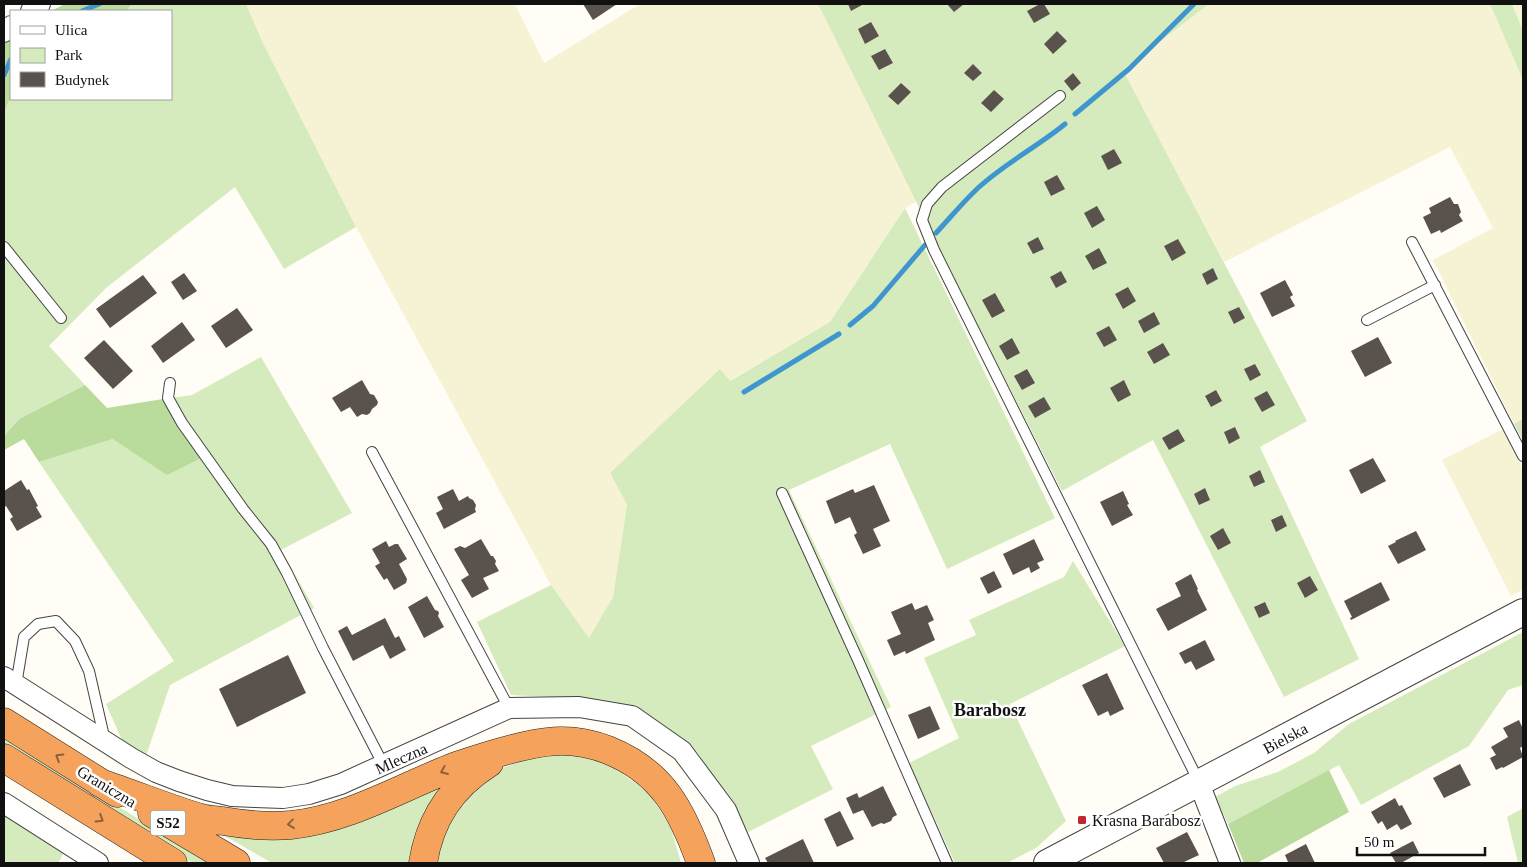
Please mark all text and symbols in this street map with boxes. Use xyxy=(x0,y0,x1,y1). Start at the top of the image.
legend xyxy=(10,10,172,100)
text: Ulica xyxy=(55,22,88,38)
text: Park xyxy=(55,47,83,63)
text: Budynek xyxy=(55,72,110,88)
district label: Barabosz xyxy=(954,700,1026,720)
street label: Bielska xyxy=(1260,720,1310,757)
street label: Mleczna xyxy=(373,739,430,777)
one-way arrow xyxy=(56,753,65,763)
street label: Graniczna xyxy=(74,762,139,811)
one-way arrow xyxy=(440,765,449,776)
road number: S52 xyxy=(150,810,186,836)
one-way arrow xyxy=(94,812,103,822)
place label: Krasna Barabosz xyxy=(1092,812,1201,829)
marker: Krasna Barabosz xyxy=(1076,814,1088,826)
one-way arrow xyxy=(287,818,295,829)
scale bar xyxy=(1357,824,1484,856)
text: 50 m xyxy=(1364,834,1395,850)

